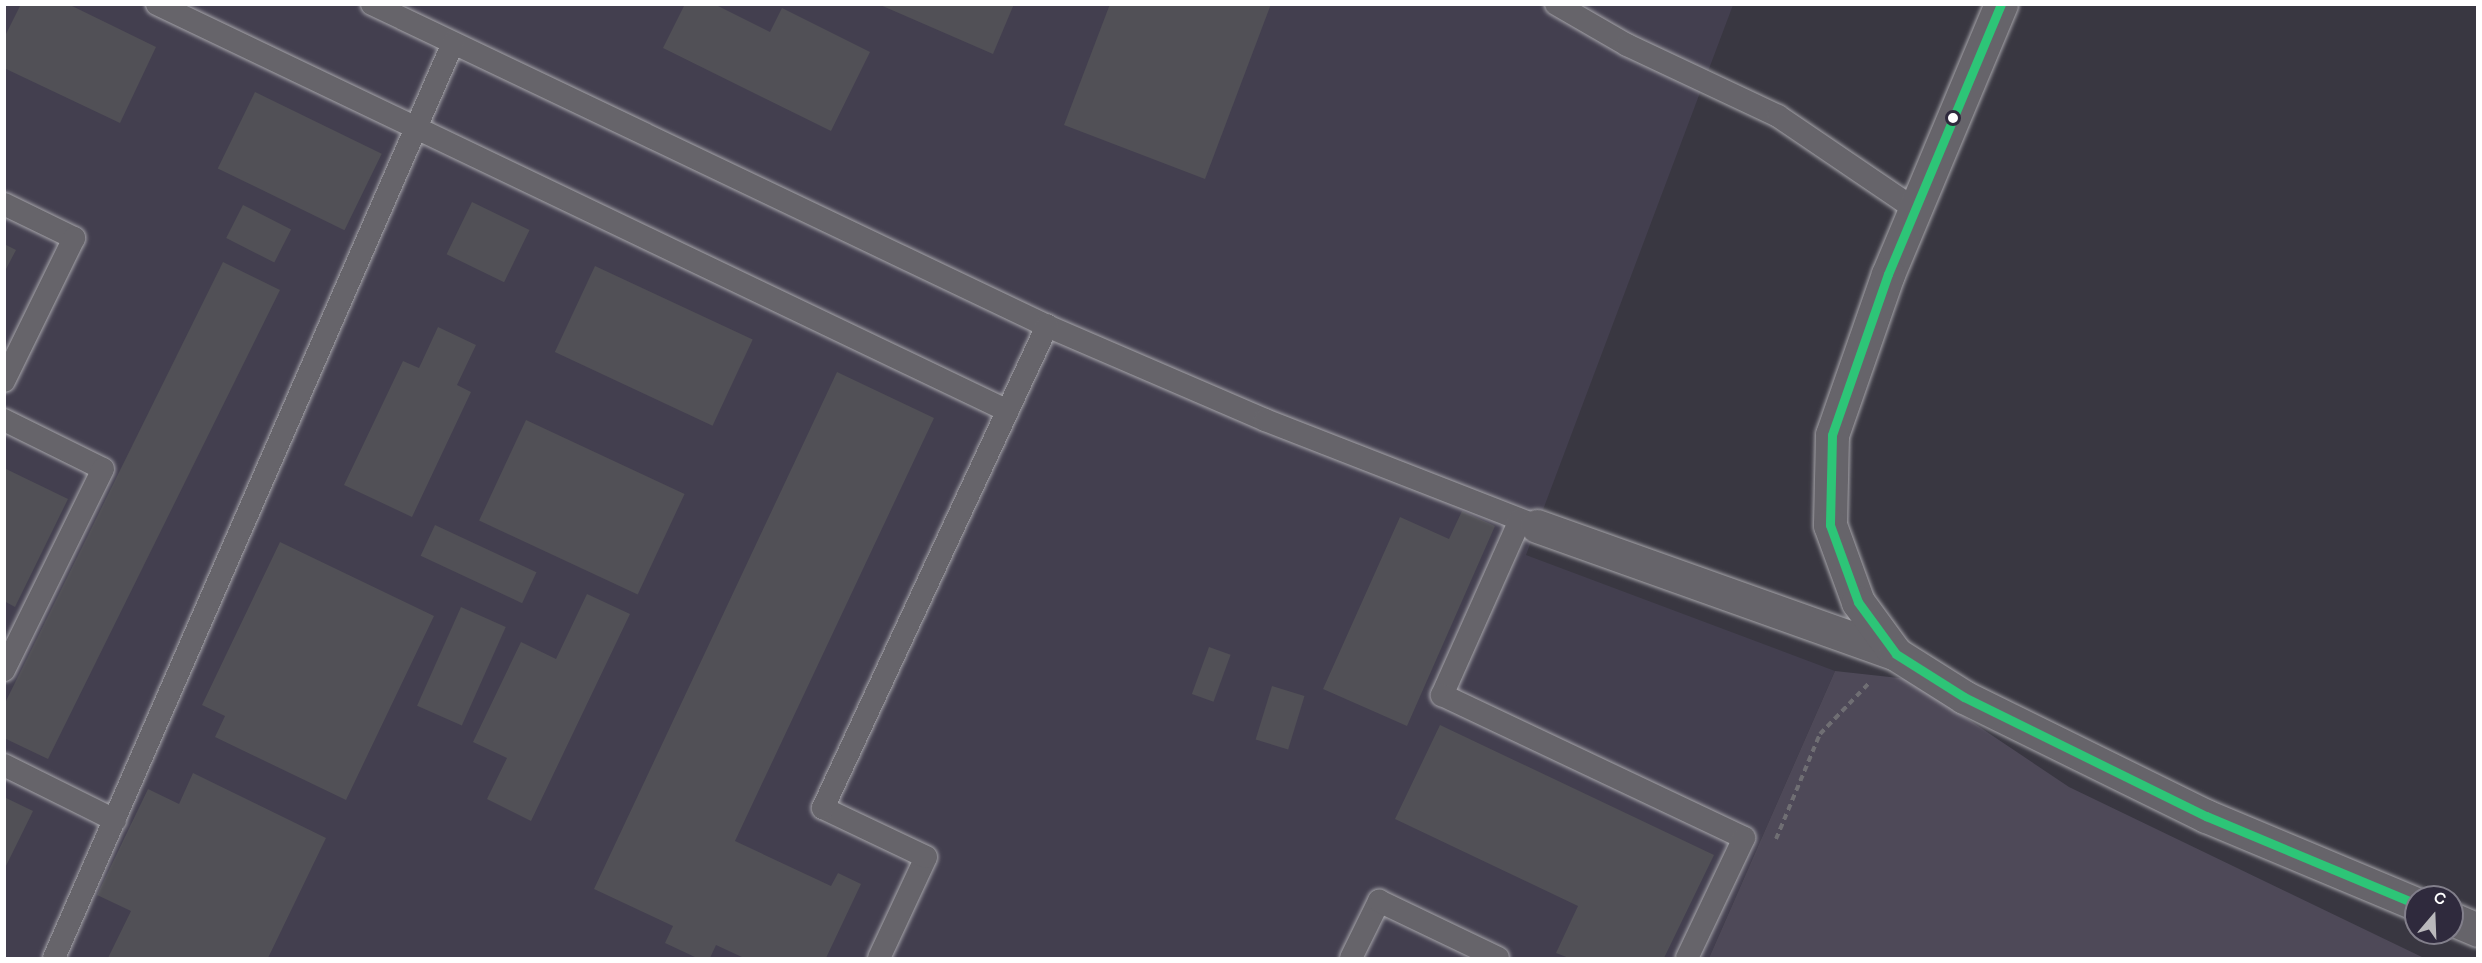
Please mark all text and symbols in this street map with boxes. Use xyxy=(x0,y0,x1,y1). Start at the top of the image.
unlabelled marker xyxy=(1947,112,1959,124)
north arrow xyxy=(2404,885,2464,945)
text: С xyxy=(2431,889,2448,910)

